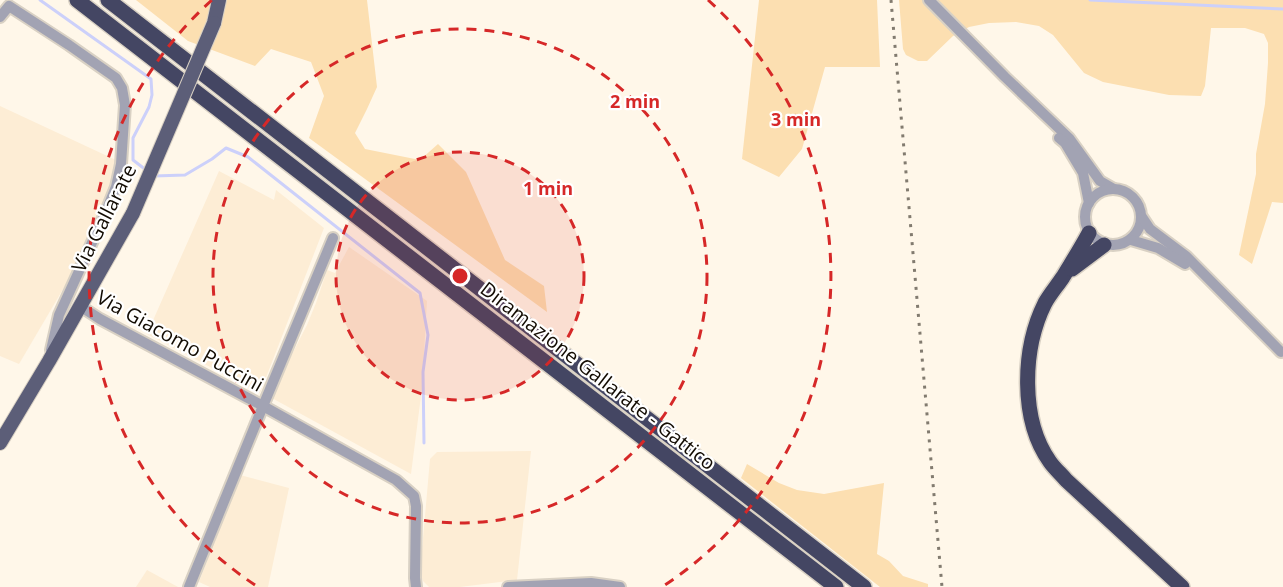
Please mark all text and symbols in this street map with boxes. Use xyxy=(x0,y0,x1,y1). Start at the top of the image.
text: 2 min xyxy=(610,89,660,113)
text: 3 min xyxy=(771,107,821,131)
street label: Via Gallarate xyxy=(65,159,142,276)
text: 1 min xyxy=(523,176,573,200)
centre of rings xyxy=(450,266,470,286)
street label: Diramazione Gallarate - Gattico xyxy=(475,275,721,476)
street label: Via Giacomo Puccini xyxy=(92,283,269,398)

